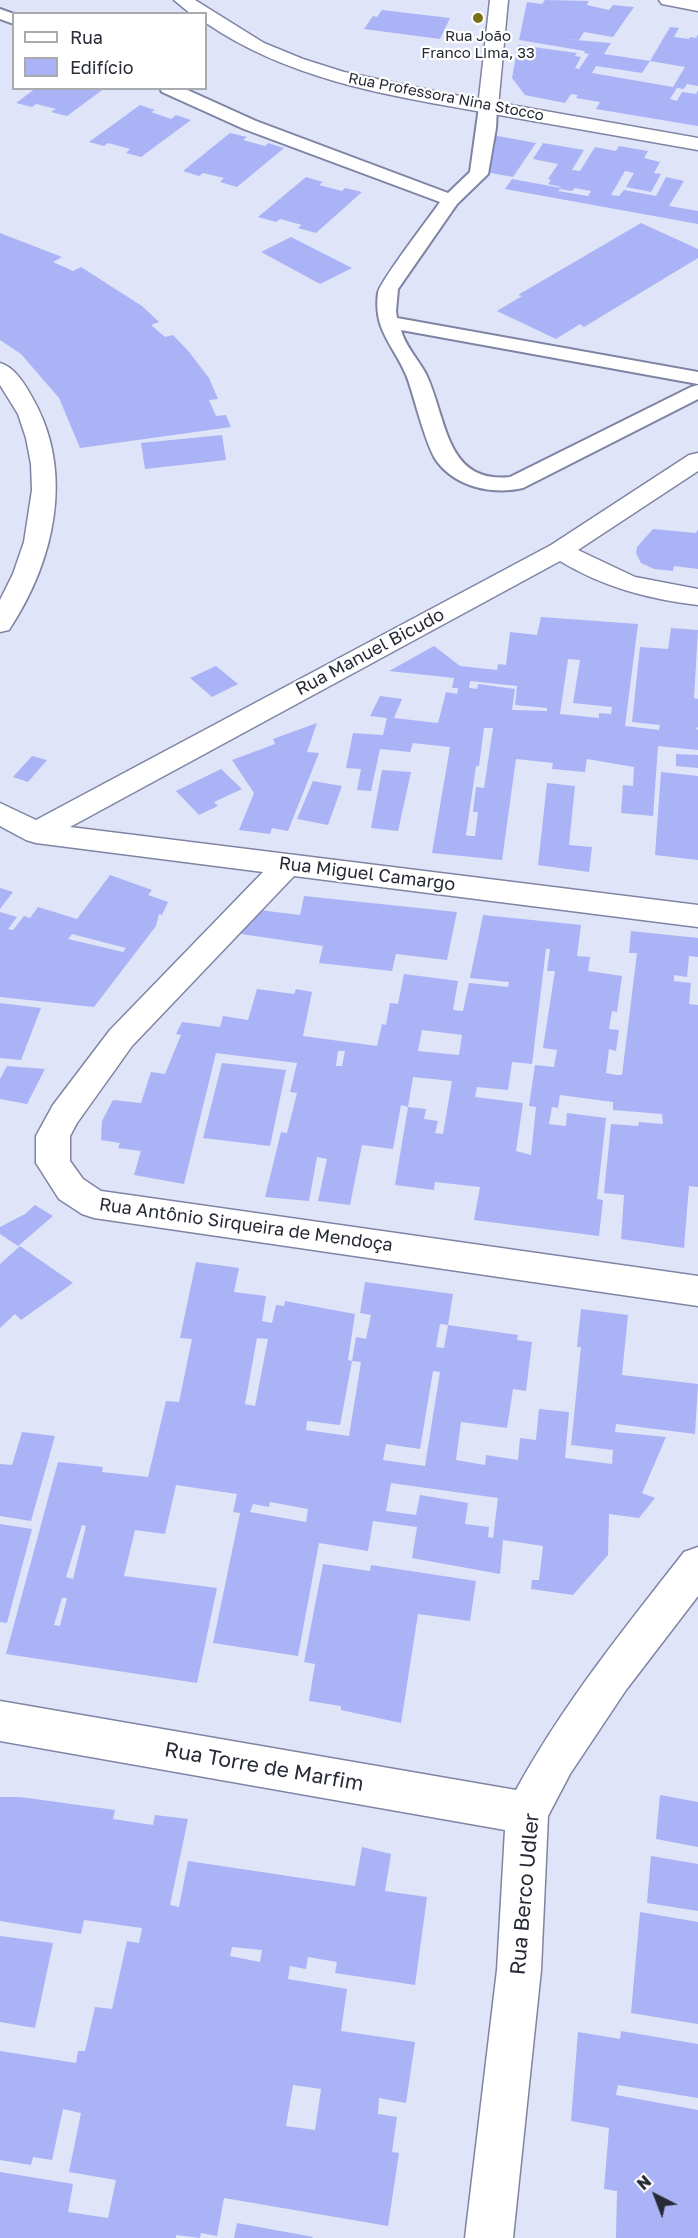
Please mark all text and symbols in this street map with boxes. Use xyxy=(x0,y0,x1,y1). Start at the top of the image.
marker: Rua João Franco Lima, 33 xyxy=(471,11,485,25)
legend xyxy=(12,12,207,90)
text: Rua xyxy=(70,26,103,48)
place label: Rua João Franco Lima, 33 xyxy=(421,27,535,62)
text: Edifício xyxy=(70,56,134,78)
street label: Rua Professora Nina Stocco xyxy=(347,69,545,125)
street label: Rua Manuel Bicudo xyxy=(292,604,448,700)
street label: Rua Miguel Camargo xyxy=(278,852,456,896)
street label: Rua Antônio Sirqueira de Mendoça xyxy=(98,1194,394,1256)
street label: Rua Torre de Marfim xyxy=(162,1737,366,1797)
street label: Rua Berco Udler xyxy=(505,1812,545,1976)
north arrow xyxy=(626,2166,686,2226)
text: N xyxy=(633,2171,655,2194)

